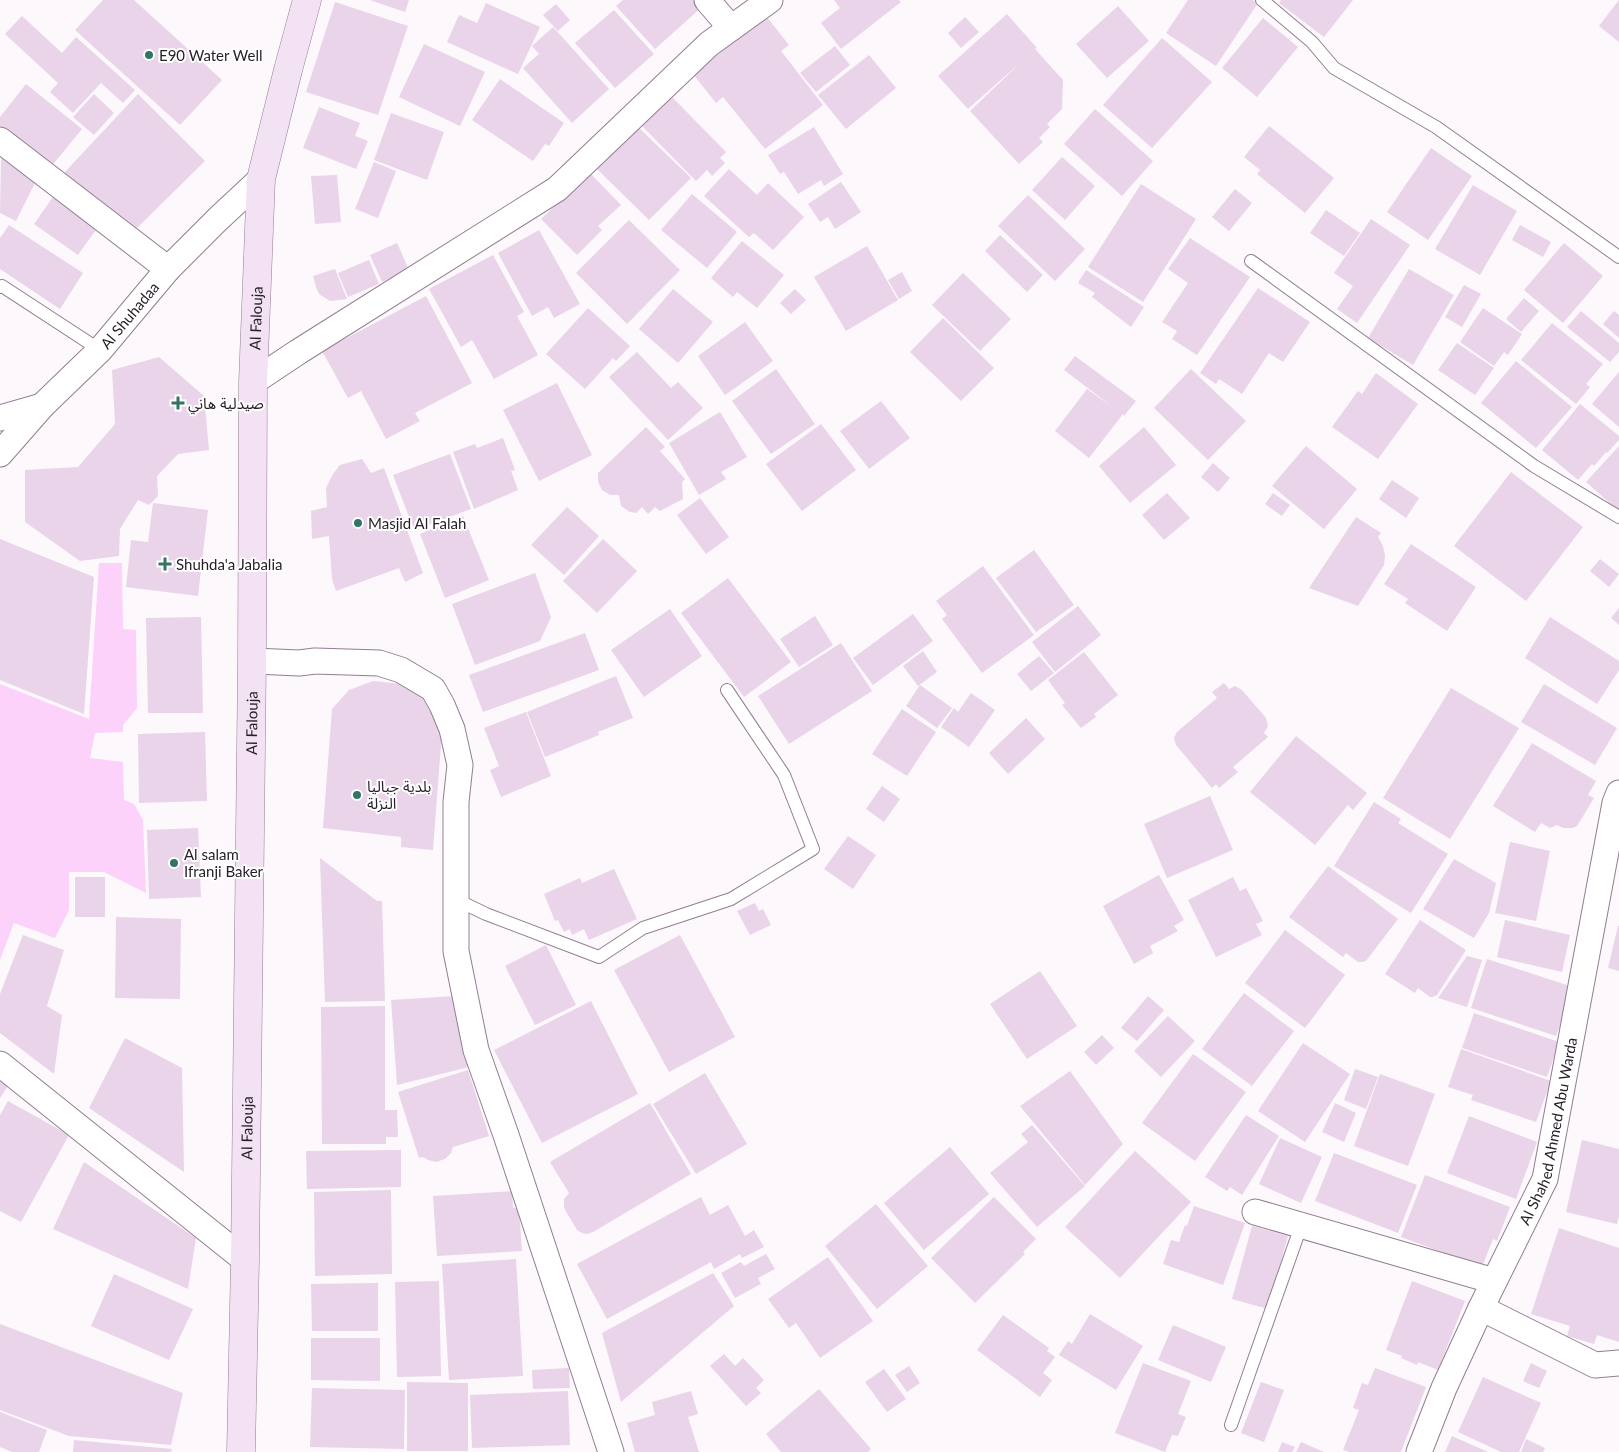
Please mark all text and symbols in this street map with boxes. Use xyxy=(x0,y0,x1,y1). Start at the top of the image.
place label: E90 Water Well xyxy=(159,46,262,64)
marker: E90 Water Well xyxy=(143,49,155,61)
street label: Al Shuhadaa xyxy=(96,278,162,352)
street label: Al Falouja xyxy=(245,286,266,350)
place label: صيدلية هاني xyxy=(188,394,264,415)
marker: صيدلية هاني xyxy=(172,397,184,409)
place label: Masjid Al Falah xyxy=(368,514,466,532)
marker: Masjid Al Falah xyxy=(352,517,364,529)
place label: Shuhda'a Jabalia xyxy=(176,555,282,573)
marker: Shuhda'a Jabalia xyxy=(158,557,172,571)
street label: Al Falouja xyxy=(242,691,261,755)
place label: بلدية جباليا النزلة xyxy=(367,777,431,813)
marker: بلدية جباليا النزلة xyxy=(351,789,363,801)
place label: Al salam Ifranji Baker xyxy=(184,845,264,880)
marker: Al salam Ifranji Baker xyxy=(168,857,180,869)
street label: Al Shahed Ahmed Abu Warda xyxy=(1515,1036,1580,1228)
street label: Al Falouja xyxy=(237,1096,256,1160)

